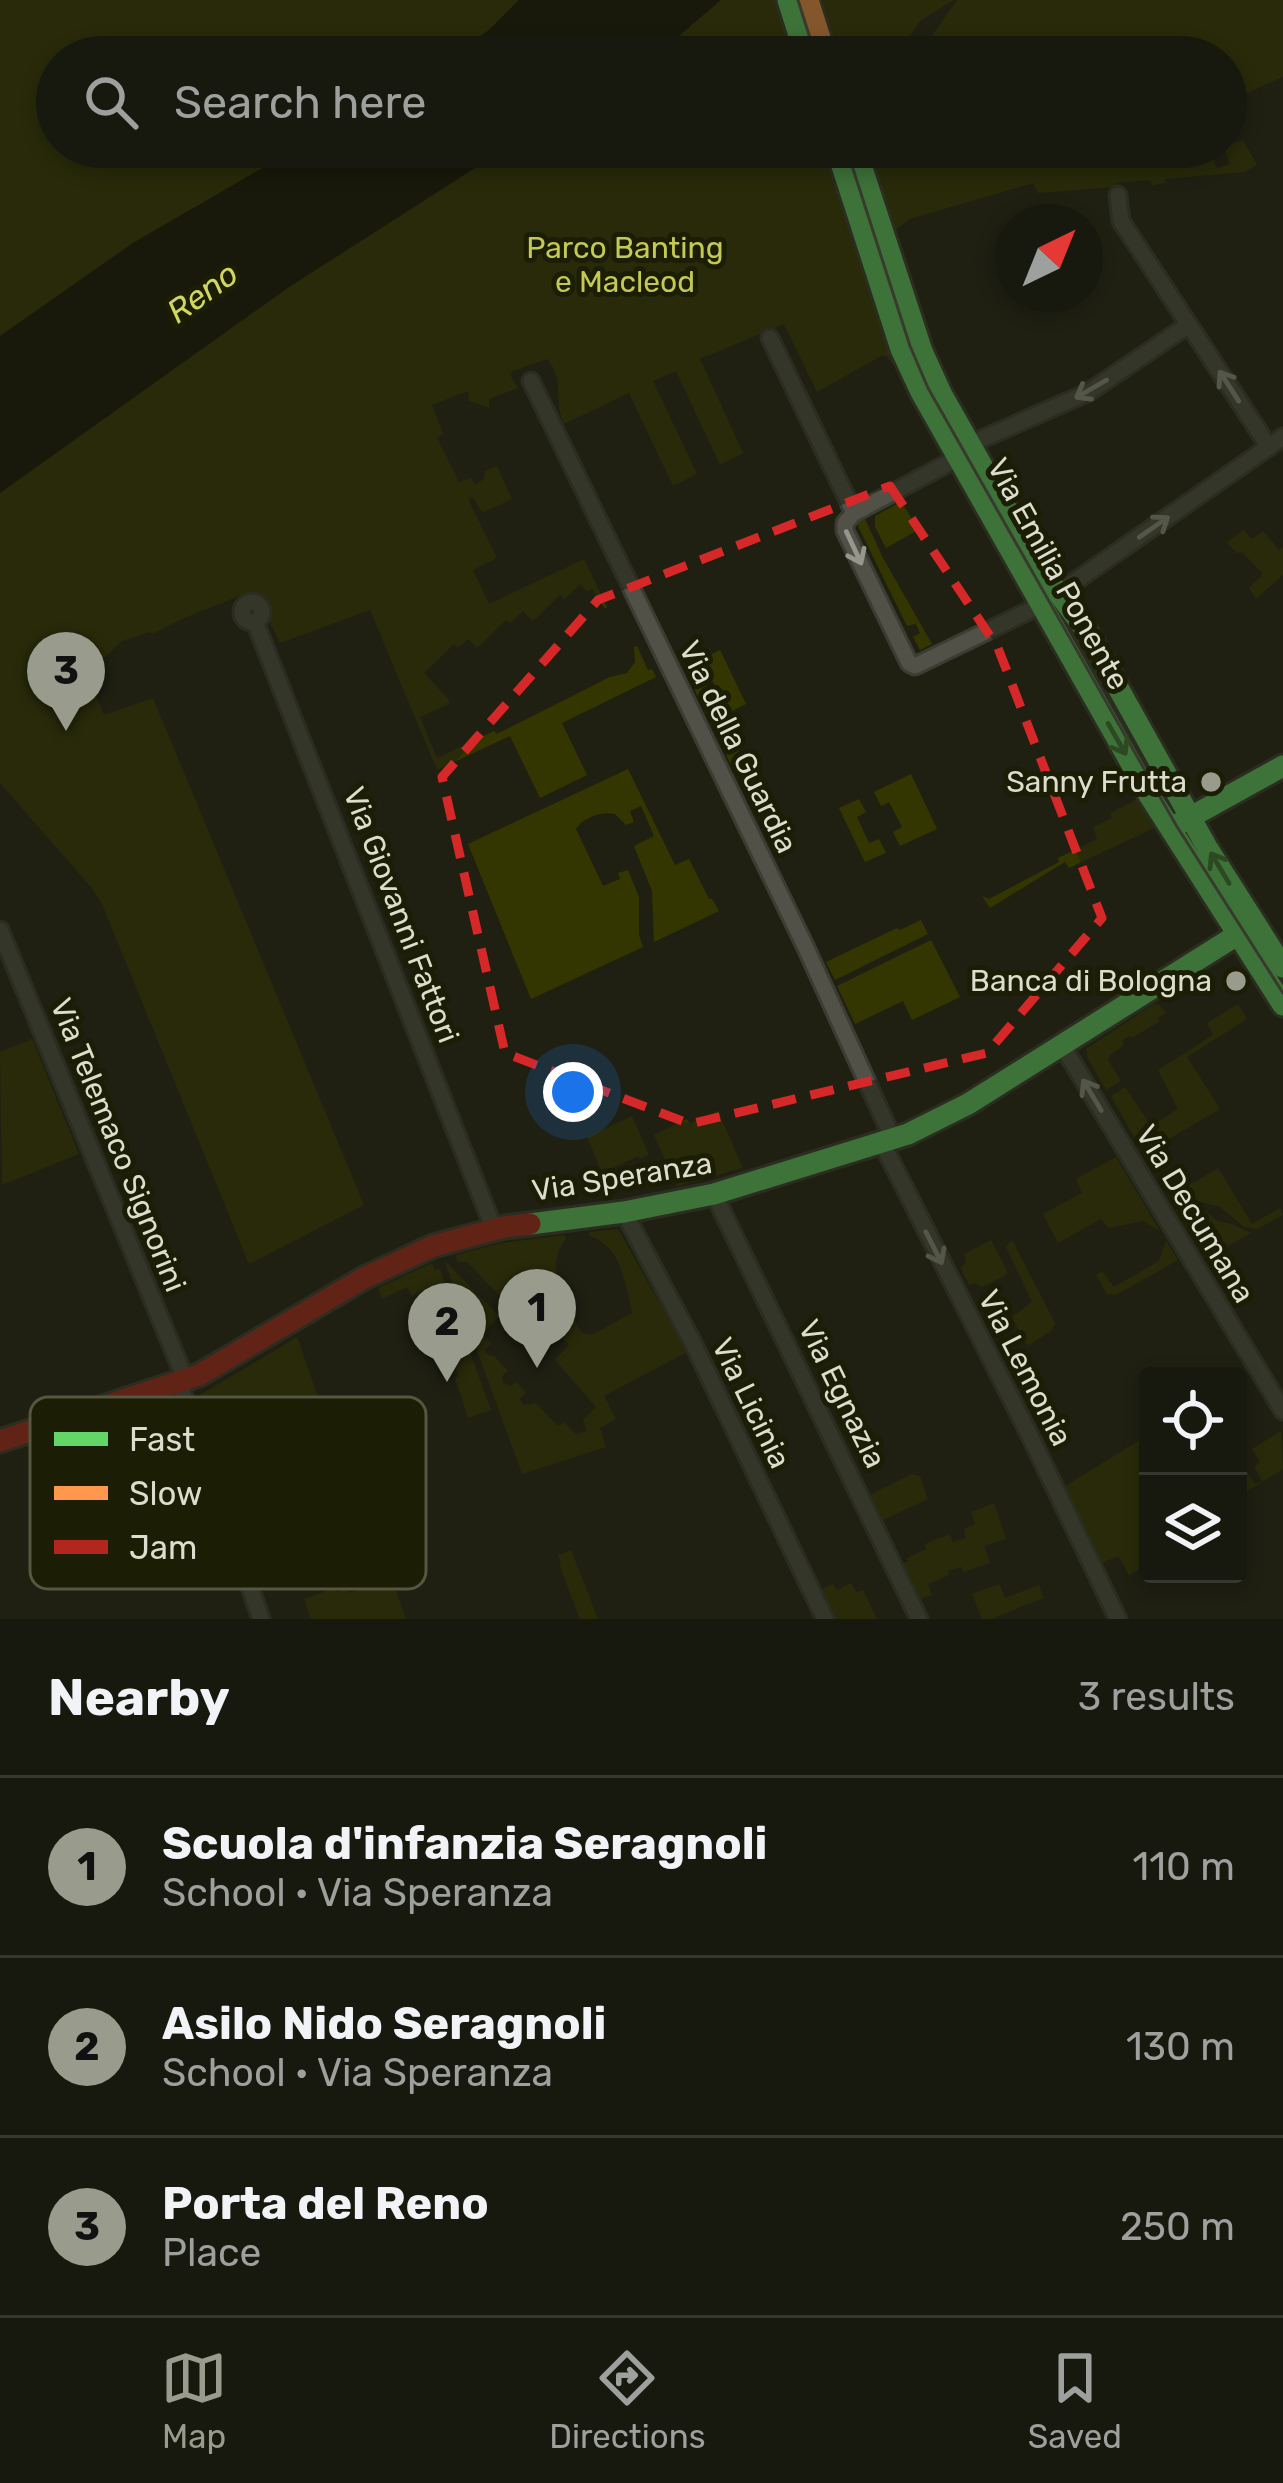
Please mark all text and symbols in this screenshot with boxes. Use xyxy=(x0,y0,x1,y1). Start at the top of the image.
search box xyxy=(36,36,1247,168)
icon: search xyxy=(78,69,144,135)
text: Search here xyxy=(174,76,426,129)
north arrow xyxy=(995,204,1103,312)
park label: Parco Banting e Macleod xyxy=(526,230,724,300)
water label: Reno xyxy=(159,253,246,331)
one-way arrow xyxy=(1216,370,1241,404)
one-way arrow xyxy=(1074,378,1109,402)
street label: Via Emilia Ponente xyxy=(979,452,1137,696)
one-way arrow xyxy=(1136,515,1170,540)
one-way arrow xyxy=(844,529,866,565)
pin: 3 xyxy=(27,632,105,731)
street label: Via della Guardia xyxy=(671,635,805,859)
one-way arrow xyxy=(1106,721,1129,756)
place label: Sanny Frutta xyxy=(1006,764,1187,800)
marker: Sanny Frutta xyxy=(1198,769,1224,795)
street label: Via Giovanni Fattori xyxy=(336,782,466,1048)
one-way arrow xyxy=(1208,852,1232,886)
place label: Banca di Bologna xyxy=(970,963,1212,999)
marker: Banca di Bologna xyxy=(1223,968,1249,994)
street label: Via Telemaco Signorini xyxy=(43,993,193,1297)
your location xyxy=(543,1062,603,1122)
one-way arrow xyxy=(1080,1079,1104,1113)
street label: Via Decumana xyxy=(1128,1119,1262,1309)
street label: Via Speranza xyxy=(529,1145,715,1209)
one-way arrow xyxy=(924,1229,947,1265)
pin: 1 xyxy=(498,1269,576,1368)
pin: 2 xyxy=(408,1283,486,1382)
street label: Via Lemonia xyxy=(970,1284,1080,1452)
street label: Via Egnazia xyxy=(791,1314,893,1474)
street label: Via Licinia xyxy=(704,1332,798,1474)
map controls xyxy=(1139,1367,1247,1583)
button: locate xyxy=(1139,1367,1247,1475)
legend xyxy=(30,1397,426,1589)
text: Fast xyxy=(129,1420,195,1459)
text: Slow xyxy=(129,1474,203,1513)
button: layers xyxy=(1139,1475,1247,1583)
text: Jam xyxy=(129,1528,197,1567)
text: Nearby xyxy=(48,1667,230,1728)
text: 3 results xyxy=(1078,1674,1235,1720)
text: Scuola d'infanzia Seragnoli xyxy=(162,1817,767,1870)
text: 1 xyxy=(77,1844,97,1890)
text: 110 m xyxy=(1133,1844,1235,1890)
text: School · Via Speranza xyxy=(162,1870,553,1916)
text: Asilo Nido Seragnoli xyxy=(162,1997,606,2050)
text: 2 xyxy=(74,2024,100,2070)
text: 130 m xyxy=(1126,2024,1235,2070)
text: School · Via Speranza xyxy=(162,2050,553,2096)
text: Porta del Reno xyxy=(162,2177,489,2230)
text: 3 xyxy=(74,2204,100,2250)
text: 250 m xyxy=(1120,2204,1235,2250)
text: Place xyxy=(162,2230,261,2276)
tab: Map xyxy=(161,2345,227,2456)
tab: Directions xyxy=(549,2345,706,2456)
tab: Saved xyxy=(1028,2345,1122,2456)

